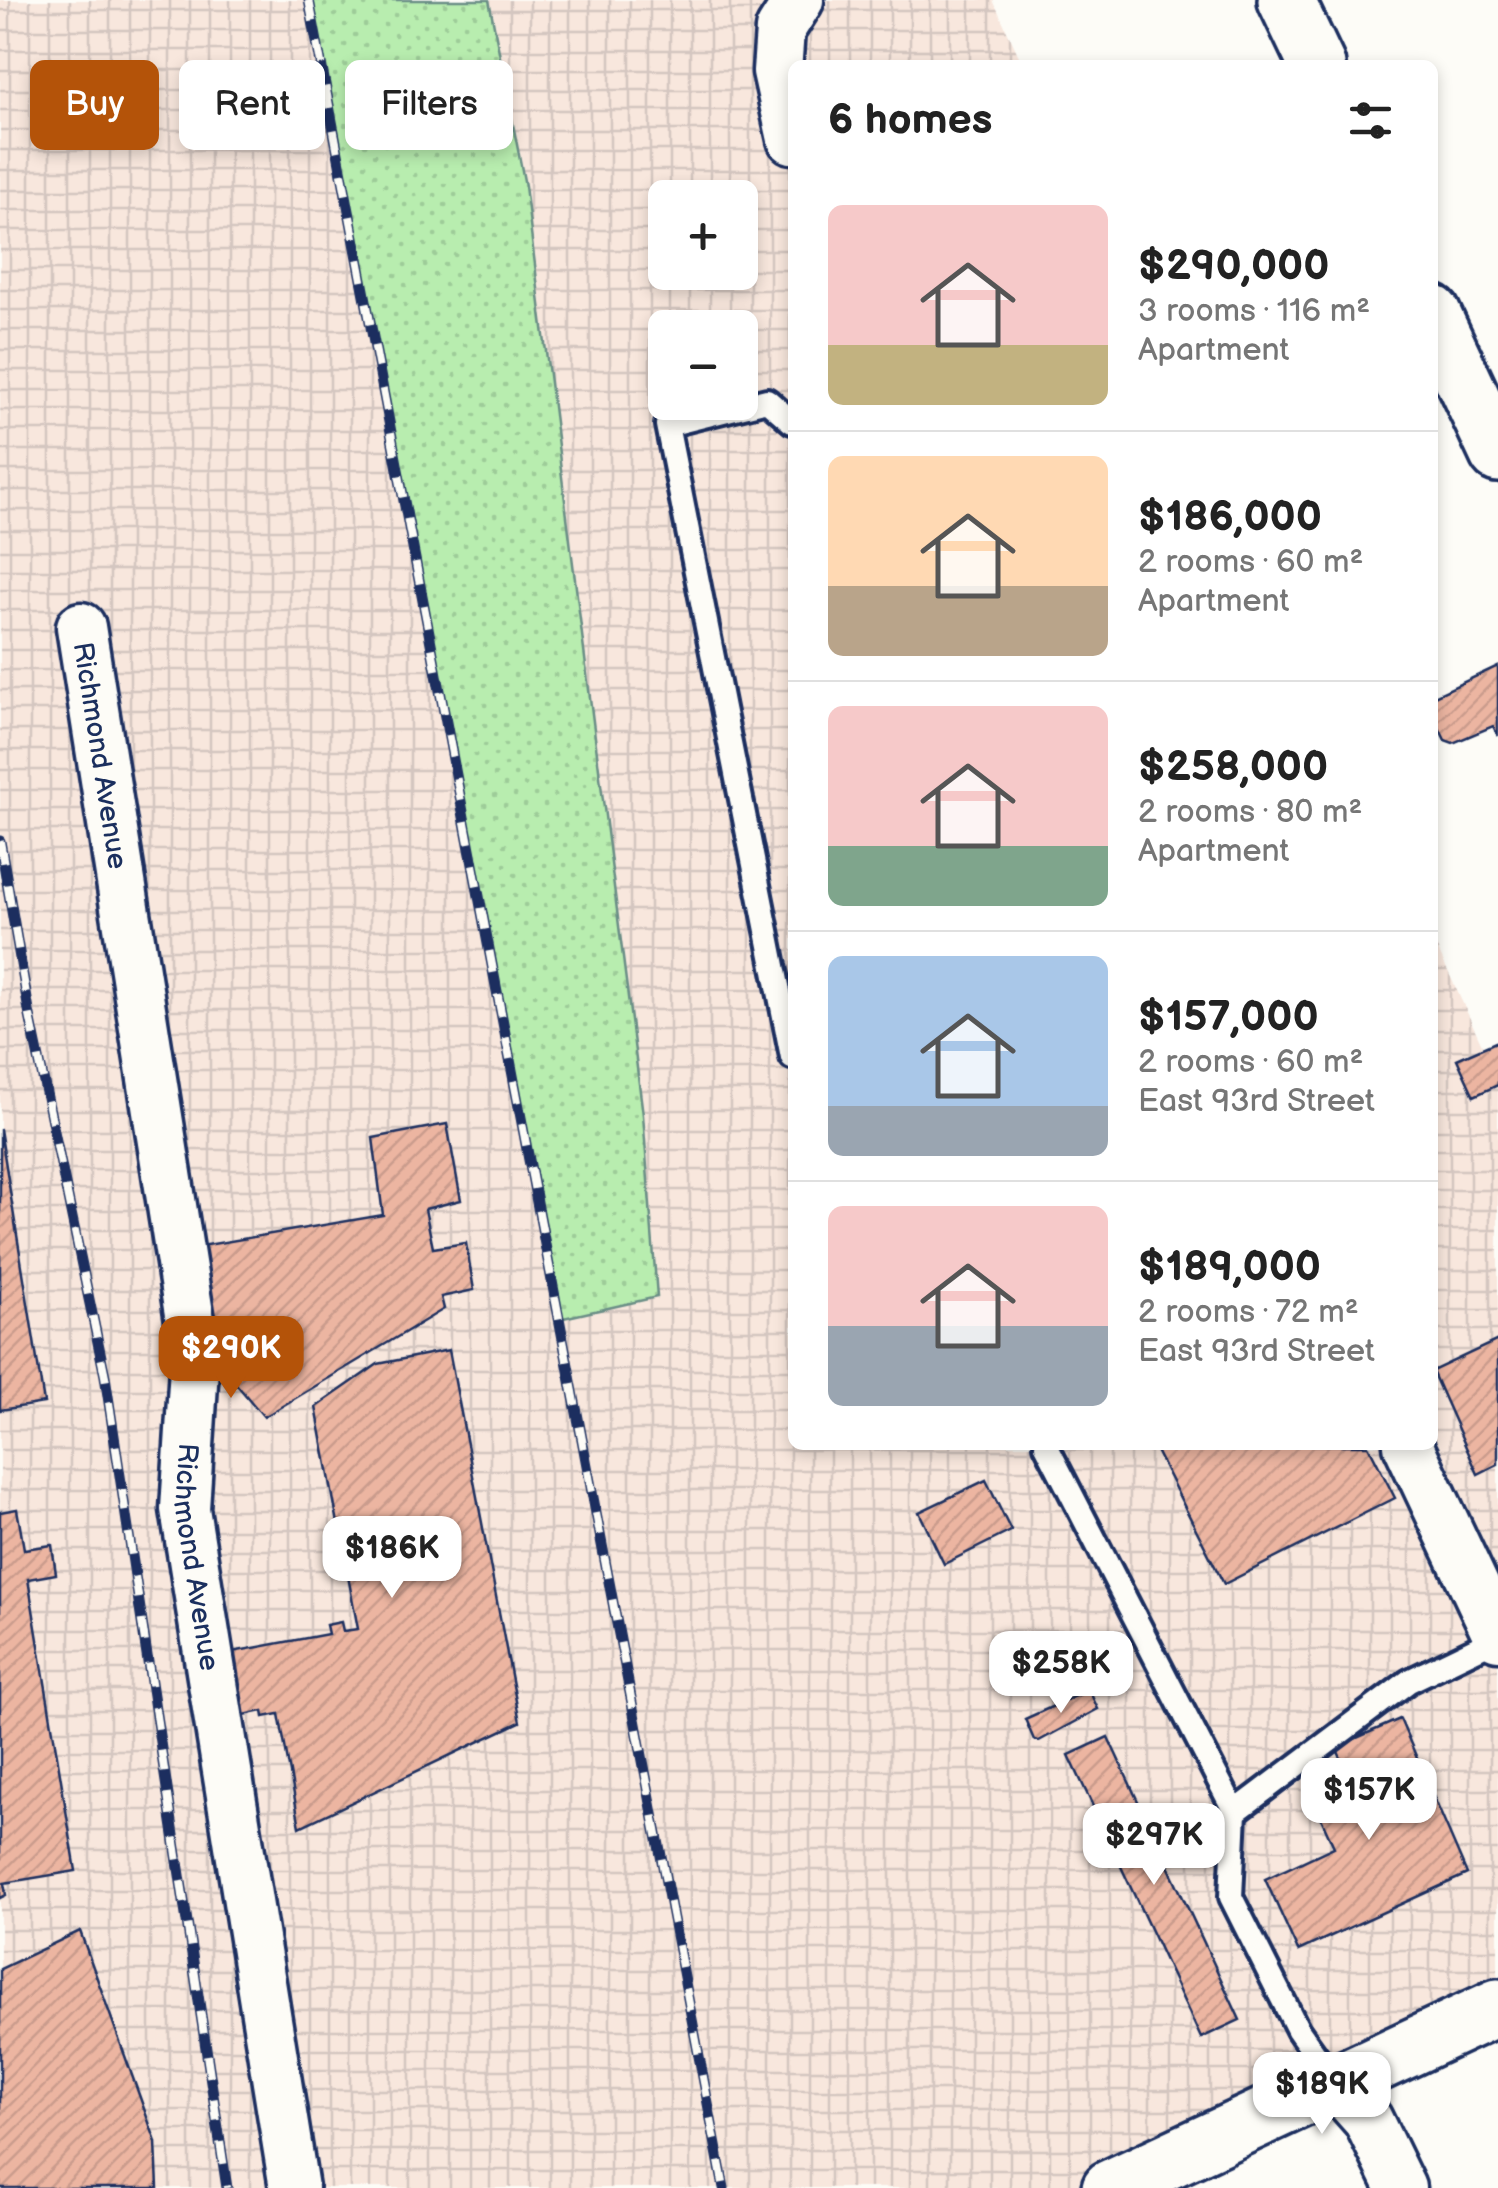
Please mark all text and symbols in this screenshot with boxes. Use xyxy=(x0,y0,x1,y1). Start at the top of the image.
chip: Buy xyxy=(30,60,159,150)
chip: Rent xyxy=(179,60,325,150)
chip: Filters xyxy=(345,60,513,150)
icon: filters xyxy=(1343,93,1398,148)
text: 6 homes xyxy=(828,95,992,146)
map controls xyxy=(648,180,758,420)
button: + xyxy=(648,180,758,290)
text: $290,000 xyxy=(1138,241,1329,292)
icon: home xyxy=(908,245,1028,365)
text: 3 rooms · 116 m² xyxy=(1138,292,1370,331)
button: − xyxy=(648,310,758,420)
text: Apartment xyxy=(1138,331,1289,370)
text: $186,000 xyxy=(1138,492,1322,543)
icon: home xyxy=(908,496,1028,616)
text: 2 rooms · 60 m² xyxy=(1138,543,1363,582)
text: Apartment xyxy=(1138,582,1289,621)
street label: Richmond Avenue xyxy=(66,640,134,872)
text: $258,000 xyxy=(1138,742,1328,793)
icon: home xyxy=(908,746,1028,866)
text: 2 rooms · 80 m² xyxy=(1138,793,1362,832)
text: Apartment xyxy=(1138,832,1289,871)
text: $157,000 xyxy=(1138,992,1319,1043)
icon: home xyxy=(908,996,1028,1116)
text: 2 rooms · 60 m² xyxy=(1138,1043,1363,1082)
text: East 93rd Street xyxy=(1138,1082,1375,1121)
text: $189,000 xyxy=(1138,1242,1321,1293)
icon: home xyxy=(908,1246,1028,1366)
text: 2 rooms · 72 m² xyxy=(1138,1293,1359,1332)
pin: $290K xyxy=(161,1316,301,1401)
text: $290K xyxy=(181,1329,281,1368)
text: East 93rd Street xyxy=(1138,1332,1375,1371)
street label: Richmond Avenue xyxy=(166,1442,226,1673)
pin: $186K xyxy=(322,1516,462,1601)
text: $186K xyxy=(345,1529,439,1568)
pin: $258K xyxy=(991,1631,1131,1716)
text: $258K xyxy=(1011,1644,1111,1683)
pin: $157K xyxy=(1299,1758,1439,1843)
text: $157K xyxy=(1323,1771,1415,1810)
pin: $297K xyxy=(1084,1803,1224,1888)
text: $297K xyxy=(1105,1816,1203,1855)
pin: $189K xyxy=(1252,2052,1392,2137)
text: $189K xyxy=(1275,2065,1369,2104)

